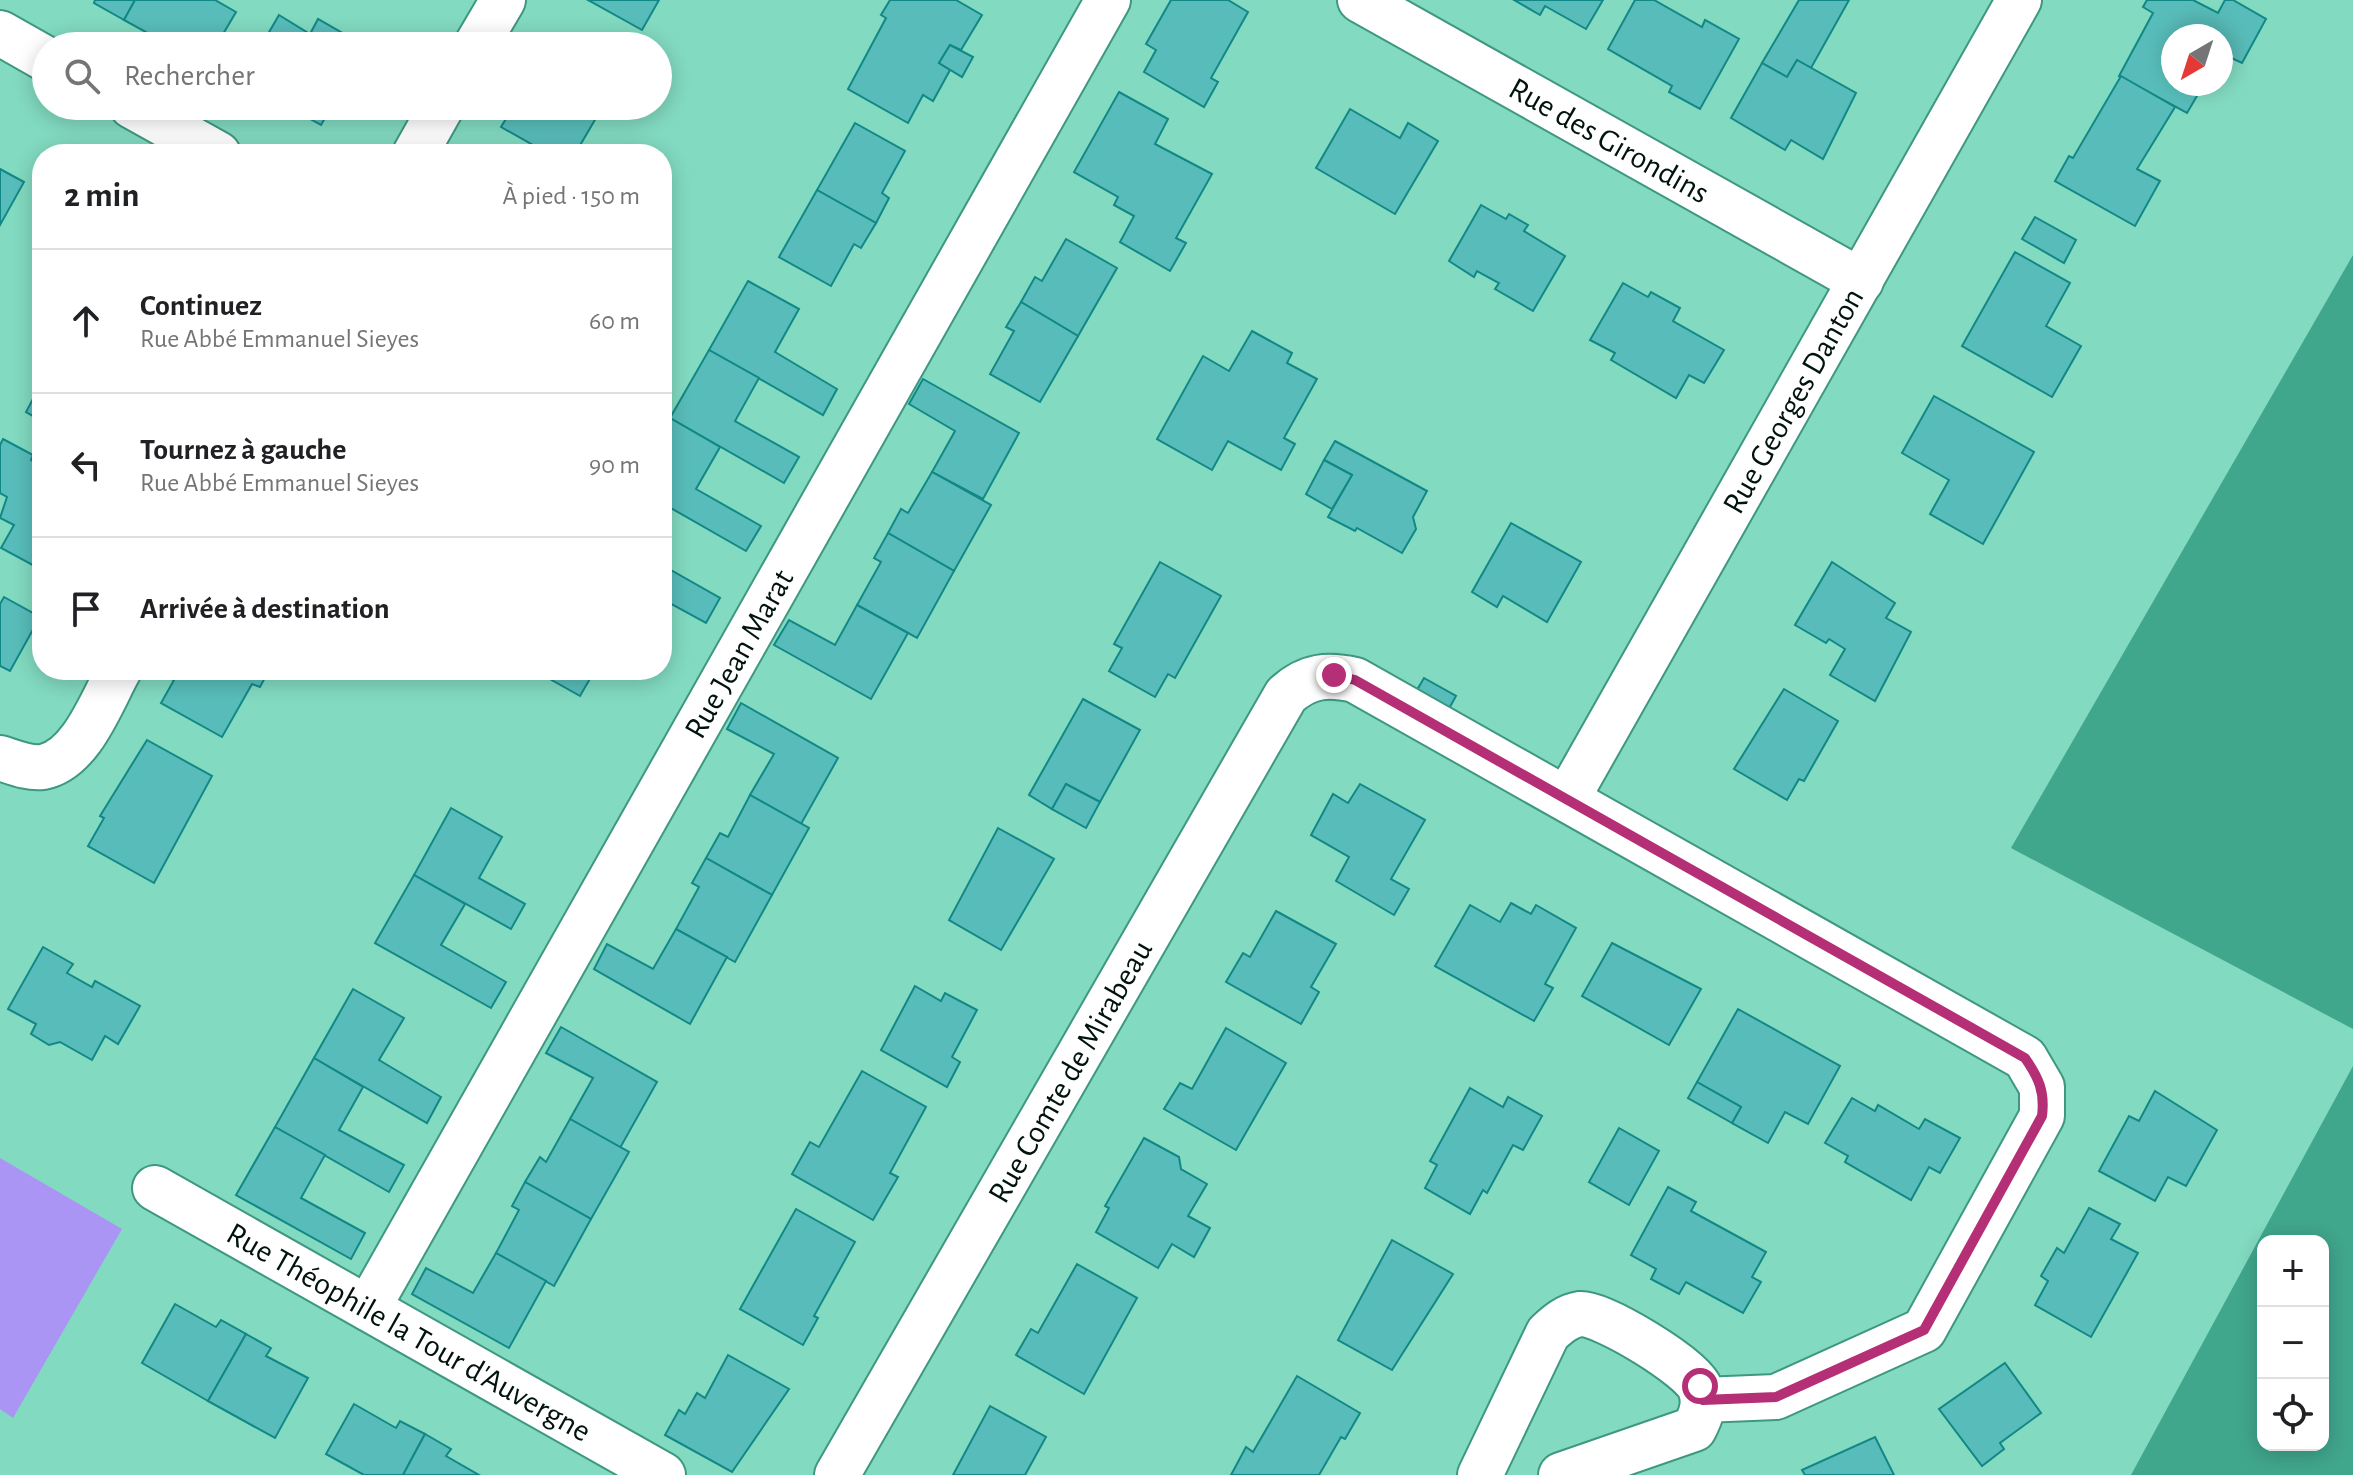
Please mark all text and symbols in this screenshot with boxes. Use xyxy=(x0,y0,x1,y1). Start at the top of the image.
north arrow xyxy=(2161,24,2233,96)
search box xyxy=(32,32,672,120)
icon: search xyxy=(60,54,104,98)
text: Rechercher xyxy=(124,61,255,91)
street label: Rue des Girondins xyxy=(1504,72,1714,209)
text: 2 min xyxy=(64,179,139,213)
text: À pied · 150 m xyxy=(503,183,640,209)
street label: Rue Georges Danton xyxy=(1717,283,1870,519)
text: Continuez xyxy=(140,291,262,321)
icon: ahead xyxy=(64,299,108,343)
text: 60 m xyxy=(589,308,640,334)
text: Rue Abbé Emmanuel Sieyes xyxy=(140,326,419,352)
text: Tournez à gauche xyxy=(140,435,347,465)
icon: left xyxy=(64,443,108,487)
text: 90 m xyxy=(589,452,640,478)
text: Rue Abbé Emmanuel Sieyes xyxy=(140,470,419,496)
street label: Rue Jean Marat xyxy=(679,564,799,744)
icon: arrive xyxy=(64,587,108,631)
text: Arrivée à destination xyxy=(140,594,390,624)
route end xyxy=(1316,657,1352,693)
street label: Rue Comte de Mirabeau xyxy=(982,935,1158,1208)
street label: Rue Théophile la Tour d'Auvergne xyxy=(221,1217,596,1448)
map controls xyxy=(2257,1235,2329,1451)
button: + xyxy=(2257,1235,2329,1307)
button: − xyxy=(2257,1307,2329,1379)
route start xyxy=(1682,1368,1718,1404)
button: locate xyxy=(2257,1379,2329,1451)

